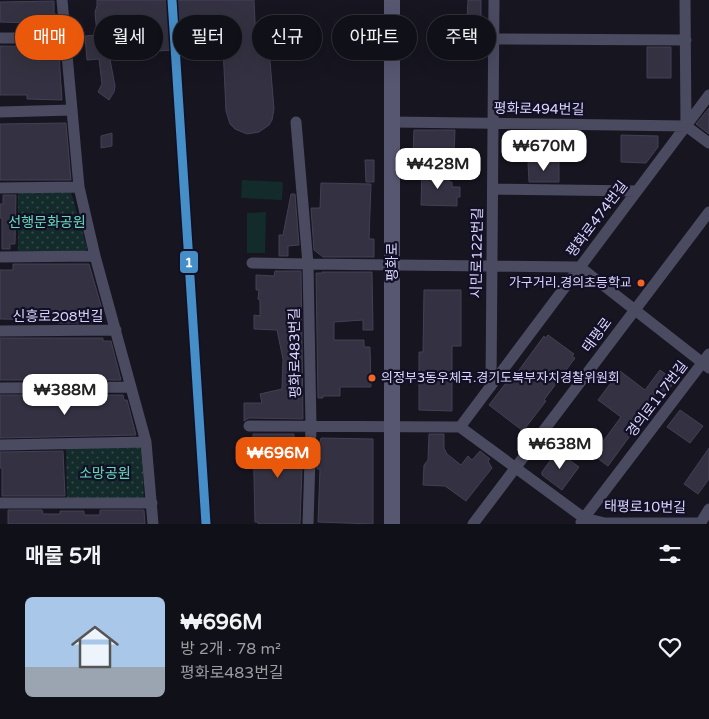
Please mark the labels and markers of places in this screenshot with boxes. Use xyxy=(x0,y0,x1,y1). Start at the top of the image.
pin: ₩670M xyxy=(509,130,579,172)
pin: ₩428M xyxy=(403,148,473,190)
place label: 가구거리.경의초등학교 xyxy=(509,275,632,291)
marker: 가구거리.경의초등학교 xyxy=(636,278,646,288)
place label: 의정부3동우체국.경기도북부자치경찰위원회 xyxy=(381,370,620,386)
marker: 의정부3동우체국.경기도북부자치경찰위원회 xyxy=(367,373,377,383)
pin: ₩388M xyxy=(30,374,100,416)
pin: ₩638M xyxy=(525,428,595,470)
pin: ₩696M xyxy=(243,436,313,479)

